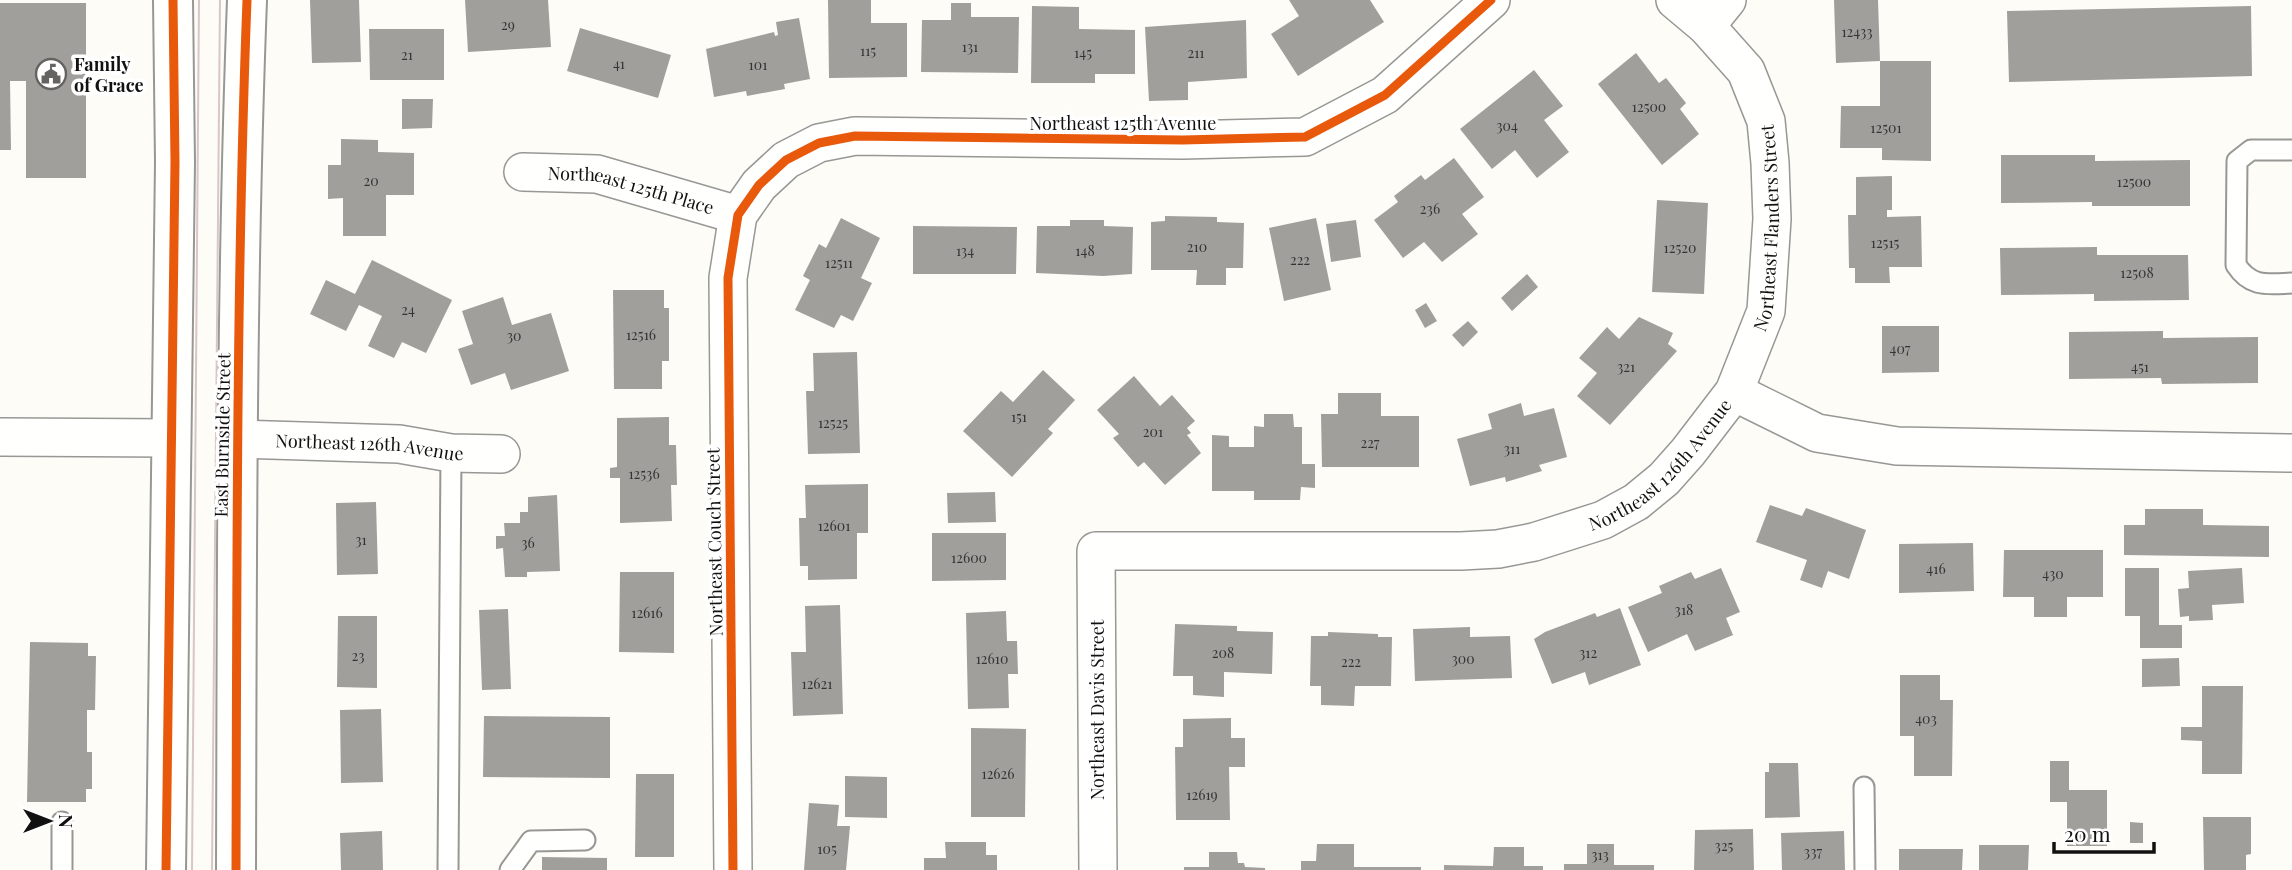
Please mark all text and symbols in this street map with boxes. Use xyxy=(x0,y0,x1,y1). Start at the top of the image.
house number: 29 xyxy=(501,15,515,34)
house number: 12433 xyxy=(1841,22,1873,41)
house number: 131 xyxy=(962,37,978,56)
house number: 115 xyxy=(860,41,876,60)
house number: 145 xyxy=(1074,43,1092,62)
house number: 211 xyxy=(1187,43,1205,62)
house number: 21 xyxy=(401,45,413,64)
place label: Family of Grace xyxy=(74,52,144,97)
house number: 41 xyxy=(613,54,625,73)
house number: 101 xyxy=(749,55,767,74)
public building icon: Family of Grace xyxy=(34,57,68,91)
house number: 12500 xyxy=(1632,97,1666,116)
street label: Northeast 125th Avenue xyxy=(1030,111,1216,135)
house number: 304 xyxy=(1496,116,1518,135)
house number: 12501 xyxy=(1870,118,1902,137)
street label: Northeast Flanders Street xyxy=(1747,123,1784,334)
street label: Northeast 125th Place xyxy=(547,161,717,219)
house number: 20 xyxy=(363,171,379,190)
house number: 12500 xyxy=(2117,172,2151,191)
house number: 236 xyxy=(1420,199,1440,218)
house number: 12515 xyxy=(1871,233,1899,252)
house number: 210 xyxy=(1187,237,1207,256)
house number: 12520 xyxy=(1664,238,1696,257)
house number: 134 xyxy=(956,241,974,260)
house number: 148 xyxy=(1075,241,1095,260)
house number: 222 xyxy=(1290,250,1310,269)
house number: 12511 xyxy=(825,253,853,272)
house number: 12508 xyxy=(2120,263,2154,282)
house number: 24 xyxy=(401,300,415,319)
house number: 12516 xyxy=(626,325,656,344)
house number: 30 xyxy=(507,326,521,345)
house number: 407 xyxy=(1890,339,1911,358)
street label: East Burnside Street xyxy=(209,352,235,518)
house number: 321 xyxy=(1617,357,1635,376)
house number: 451 xyxy=(2131,357,2149,376)
street label: Northeast 126th Avenue xyxy=(1585,394,1737,536)
house number: 151 xyxy=(1011,407,1027,426)
house number: 12525 xyxy=(818,413,848,432)
house number: 201 xyxy=(1143,422,1163,441)
street label: Northeast 126th Avenue xyxy=(275,428,464,466)
house number: 227 xyxy=(1360,433,1380,452)
house number: 311 xyxy=(1504,439,1520,458)
street label: Northeast Couch Street xyxy=(700,447,728,637)
house number: 12536 xyxy=(628,464,660,483)
house number: 12601 xyxy=(818,516,850,535)
house number: 31 xyxy=(355,530,367,549)
house number: 36 xyxy=(521,533,535,552)
house number: 12600 xyxy=(951,548,987,567)
house number: 416 xyxy=(1926,559,1946,578)
house number: 430 xyxy=(2042,564,2064,583)
house number: 318 xyxy=(1675,600,1693,619)
house number: 12616 xyxy=(631,603,663,622)
street label: Northeast Davis Street xyxy=(1085,619,1109,800)
house number: 208 xyxy=(1212,643,1234,662)
house number: 312 xyxy=(1579,643,1597,662)
house number: 23 xyxy=(351,646,365,665)
house number: 12610 xyxy=(976,649,1008,668)
house number: 300 xyxy=(1451,649,1475,668)
house number: 222 xyxy=(1341,652,1361,671)
house number: 12621 xyxy=(801,674,833,693)
house number: 403 xyxy=(1915,709,1937,728)
house number: 12626 xyxy=(981,764,1015,783)
house number: 12619 xyxy=(1186,785,1218,804)
north arrow xyxy=(14,786,84,856)
scale bar xyxy=(2054,810,2154,854)
text: N xyxy=(54,814,80,828)
text: 20 m xyxy=(2064,819,2111,847)
house number: 325 xyxy=(1715,836,1734,855)
house number: 105 xyxy=(817,839,837,858)
house number: 337 xyxy=(1804,842,1822,861)
house number: 313 xyxy=(1591,845,1609,864)

